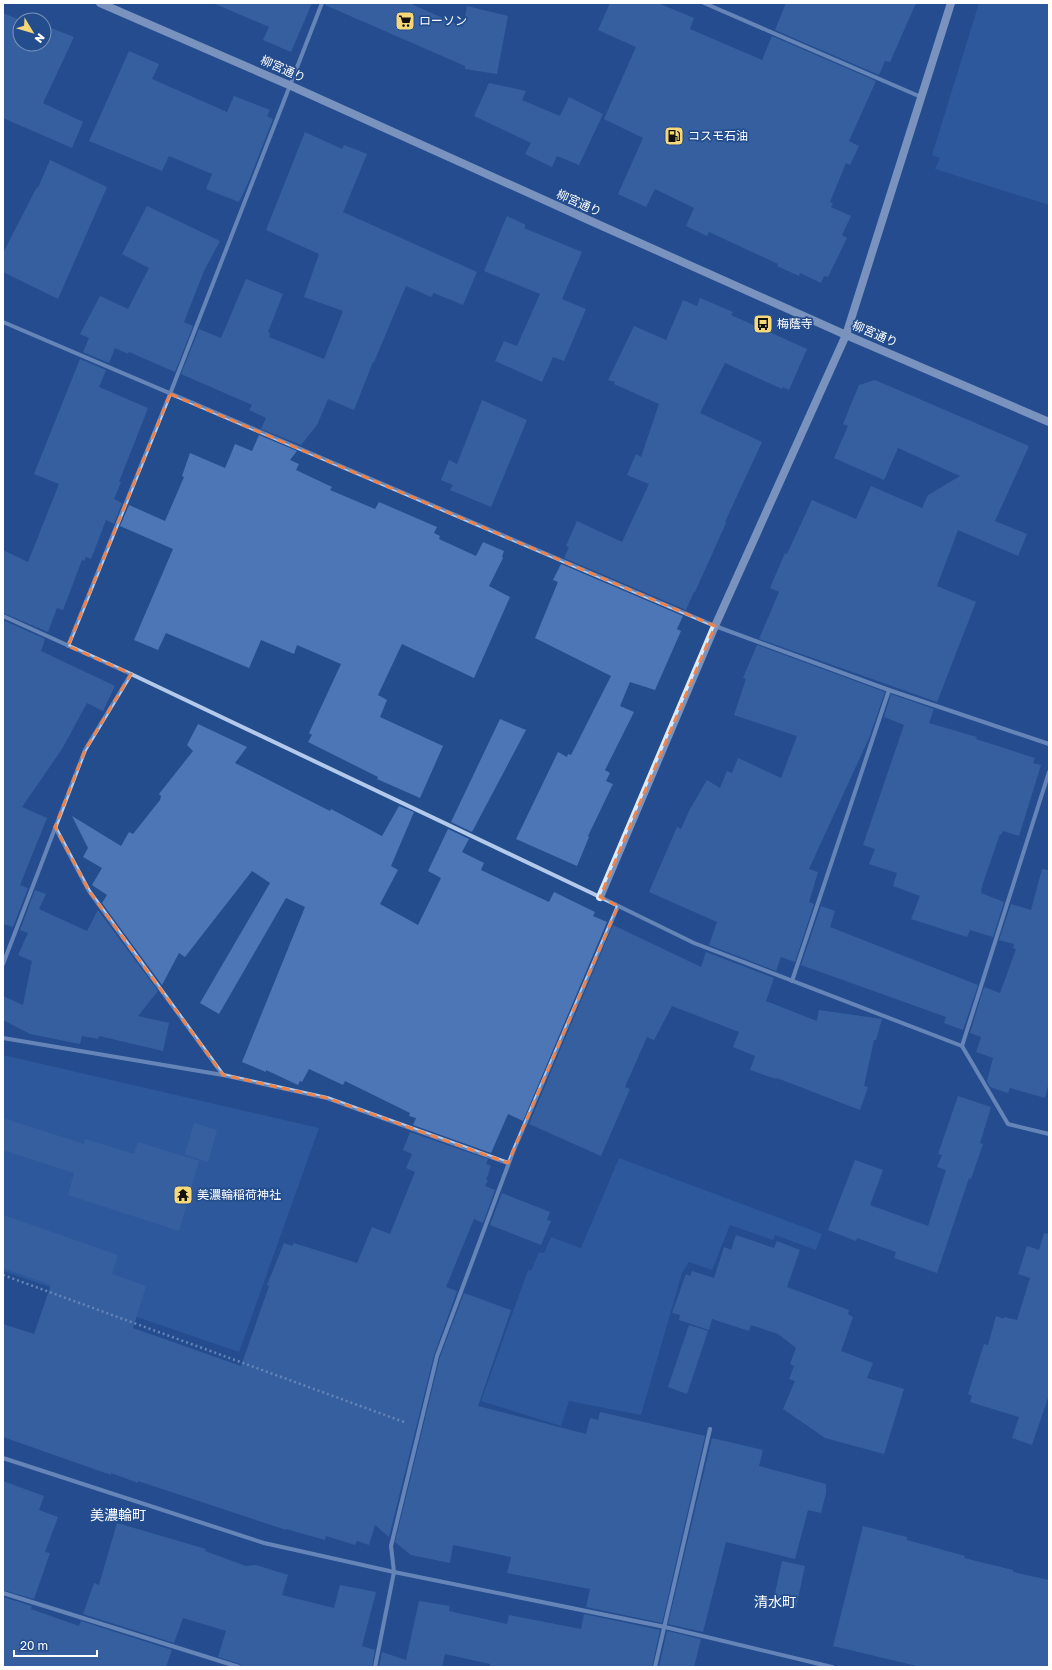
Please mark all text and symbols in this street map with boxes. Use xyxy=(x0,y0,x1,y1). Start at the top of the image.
supermarket icon: ローソン xyxy=(394,10,416,32)
north arrow xyxy=(12,12,52,52)
place label: ローソン xyxy=(419,13,467,28)
text: N xyxy=(33,31,48,46)
street label: 柳宮通り xyxy=(258,52,308,85)
fuel station icon: コスモ石油 xyxy=(663,125,685,147)
place label: コスモ石油 xyxy=(688,128,748,143)
street label: 柳宮通り xyxy=(554,186,604,219)
bus stop icon: 梅蔭寺 xyxy=(752,313,774,335)
place label: 梅蔭寺 xyxy=(777,316,813,331)
street label: 柳宮通り xyxy=(850,317,900,350)
temple icon: 美濃輪稲荷神社 xyxy=(172,1184,194,1206)
place label: 美濃輪稲荷神社 xyxy=(197,1187,281,1202)
district label: 美濃輪町 xyxy=(90,1506,146,1523)
district label: 清水町 xyxy=(754,1593,796,1610)
scale bar xyxy=(14,1632,97,1658)
text: 20 m xyxy=(20,1638,48,1653)

